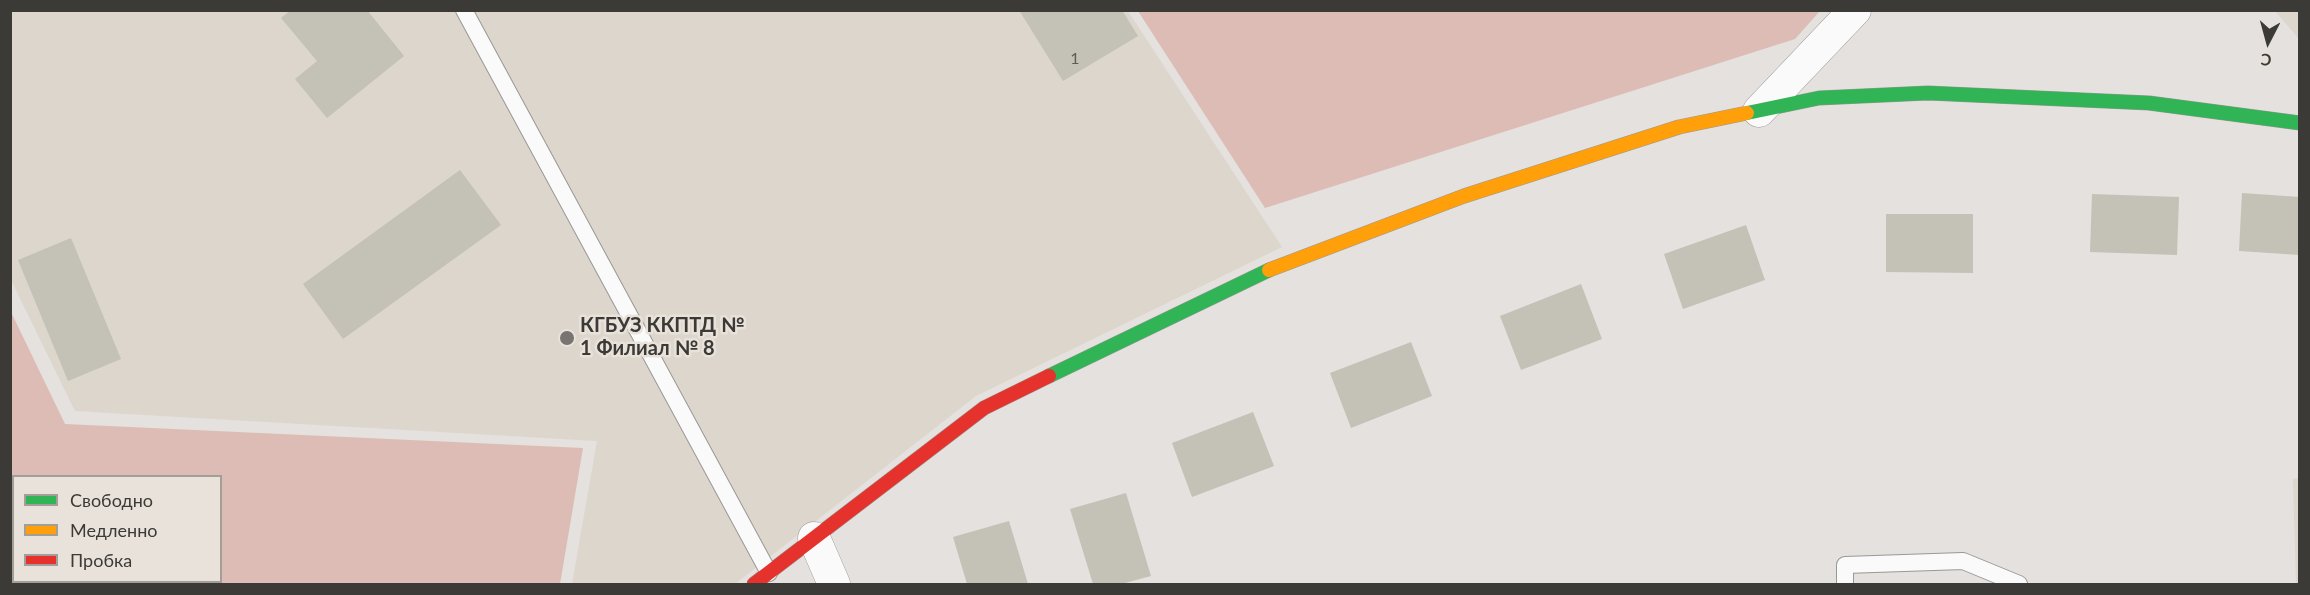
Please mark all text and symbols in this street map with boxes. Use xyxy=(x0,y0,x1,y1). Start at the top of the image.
north arrow xyxy=(2238,12,2298,72)
house number: 1 xyxy=(1070,49,1080,69)
text: С xyxy=(2260,50,2272,70)
place label: КГБУЗ ККПТД № 1 Филиал № 8 xyxy=(580,314,745,361)
marker: КГБУЗ ККПТД № 1 Филиал № 8 xyxy=(558,329,576,347)
legend xyxy=(12,475,222,583)
text: Свободно xyxy=(70,489,153,511)
text: Медленно xyxy=(70,519,158,541)
text: Пробка xyxy=(70,549,132,571)

